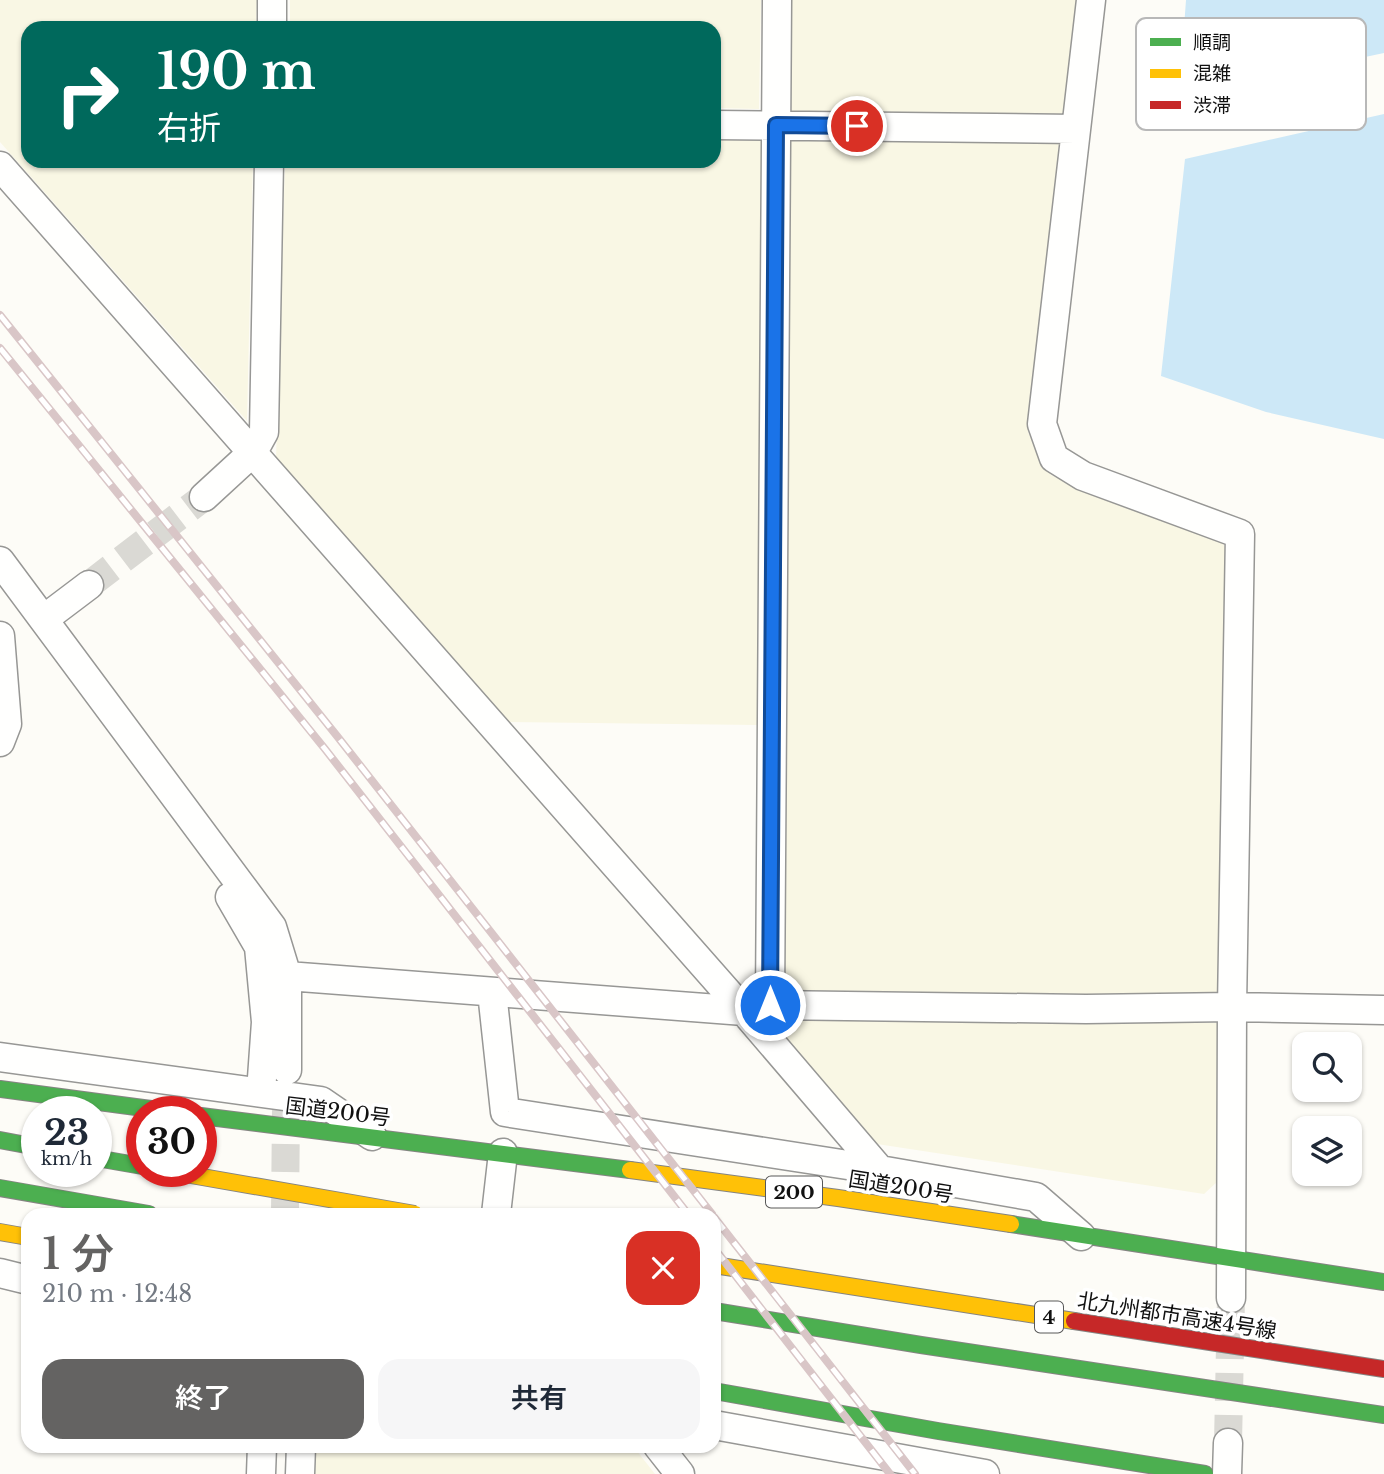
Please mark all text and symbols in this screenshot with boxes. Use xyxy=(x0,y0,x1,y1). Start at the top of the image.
legend xyxy=(1136,18,1366,130)
text: 順調 xyxy=(1193,31,1231,54)
text: 190 m xyxy=(157,41,316,102)
icon: right xyxy=(42,49,133,140)
text: 混雑 xyxy=(1193,62,1231,85)
text: 渋滞 xyxy=(1193,94,1231,117)
pin xyxy=(827,96,887,156)
icon: arrive xyxy=(838,107,876,145)
text: 右折 xyxy=(157,108,221,148)
position arrow xyxy=(733,968,807,1042)
map controls xyxy=(1292,1032,1362,1186)
button: search xyxy=(1292,1032,1362,1102)
street label: 国道200号 xyxy=(284,1093,392,1131)
speed limit sign: 30 xyxy=(126,1096,217,1187)
text: 23 xyxy=(44,1111,89,1154)
button: layers xyxy=(1292,1116,1362,1186)
text: km/h xyxy=(41,1148,92,1170)
street label: 国道200号 xyxy=(847,1166,955,1208)
road number: 200 xyxy=(766,1176,822,1208)
text: 1 分 xyxy=(42,1228,114,1280)
button: close xyxy=(626,1231,700,1305)
text: 210 m · 12:48 xyxy=(42,1280,192,1308)
street label: 北九州都市高速4号線 xyxy=(1076,1287,1278,1345)
road number: 4 xyxy=(1035,1302,1063,1332)
button: 終了 xyxy=(42,1359,364,1439)
button: 共有 xyxy=(378,1359,700,1439)

